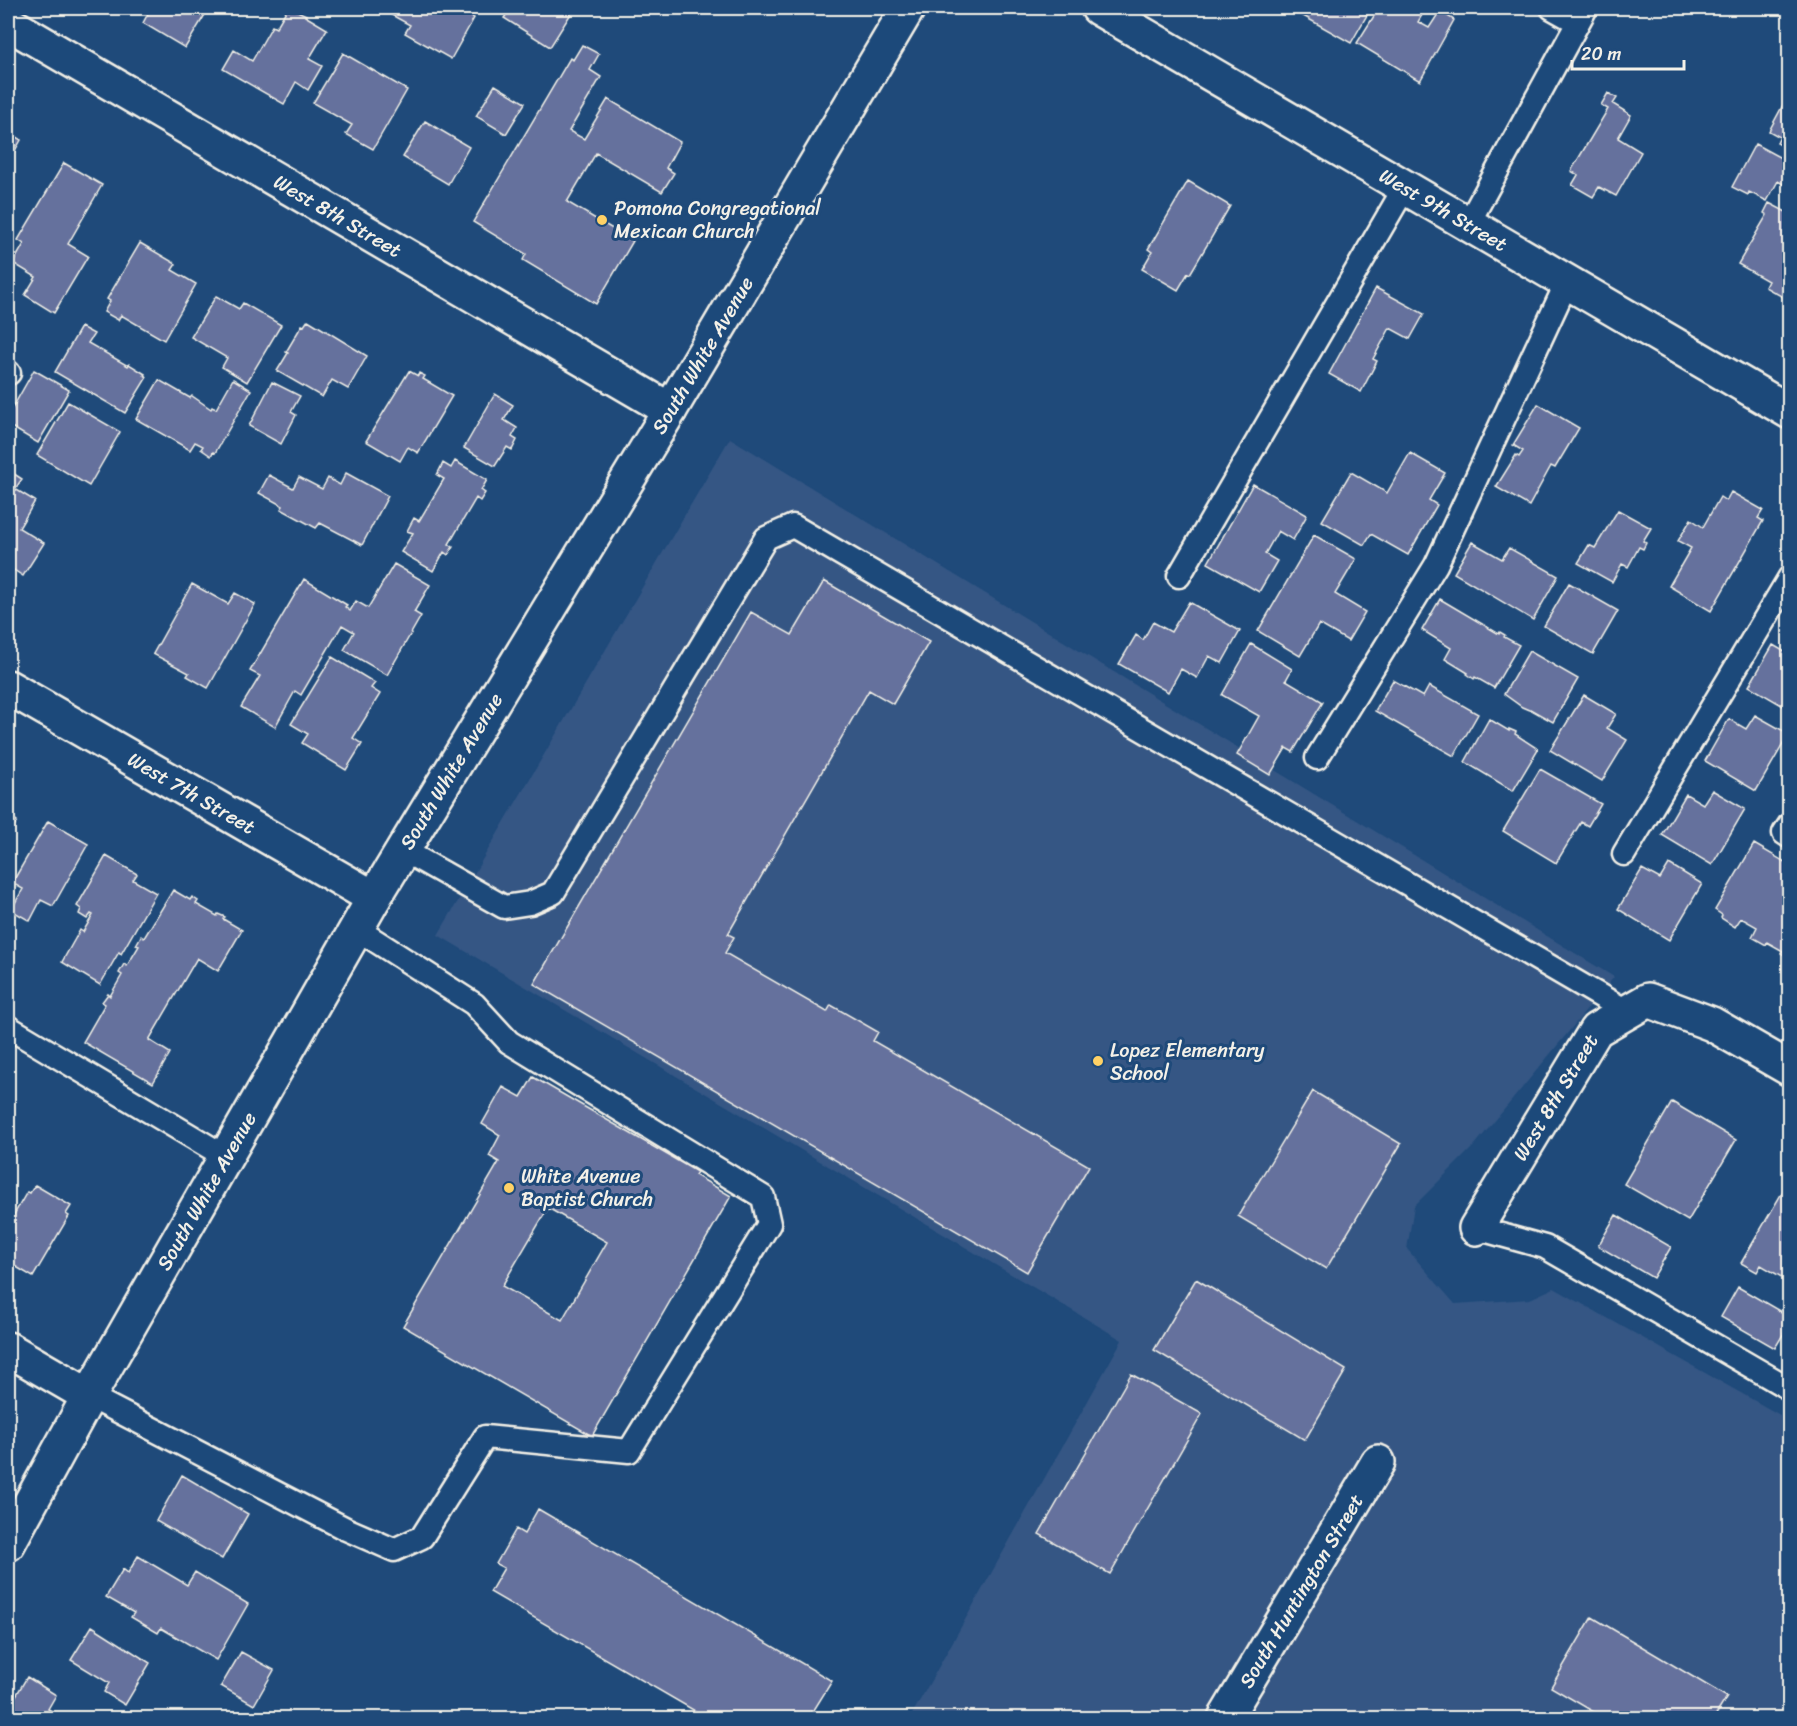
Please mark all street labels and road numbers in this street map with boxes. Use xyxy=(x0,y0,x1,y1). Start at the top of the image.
street label: West 9th Street xyxy=(1373,158,1515,261)
street label: West 8th Street xyxy=(267,164,409,267)
street label: South White Avenue xyxy=(642,269,763,441)
street label: South White Avenue xyxy=(390,686,512,856)
street label: West 7th Street xyxy=(121,742,263,844)
street label: West 8th Street xyxy=(1503,1027,1608,1168)
street label: South White Avenue xyxy=(147,1105,266,1277)
street label: South Huntington Street xyxy=(1229,1487,1373,1695)

